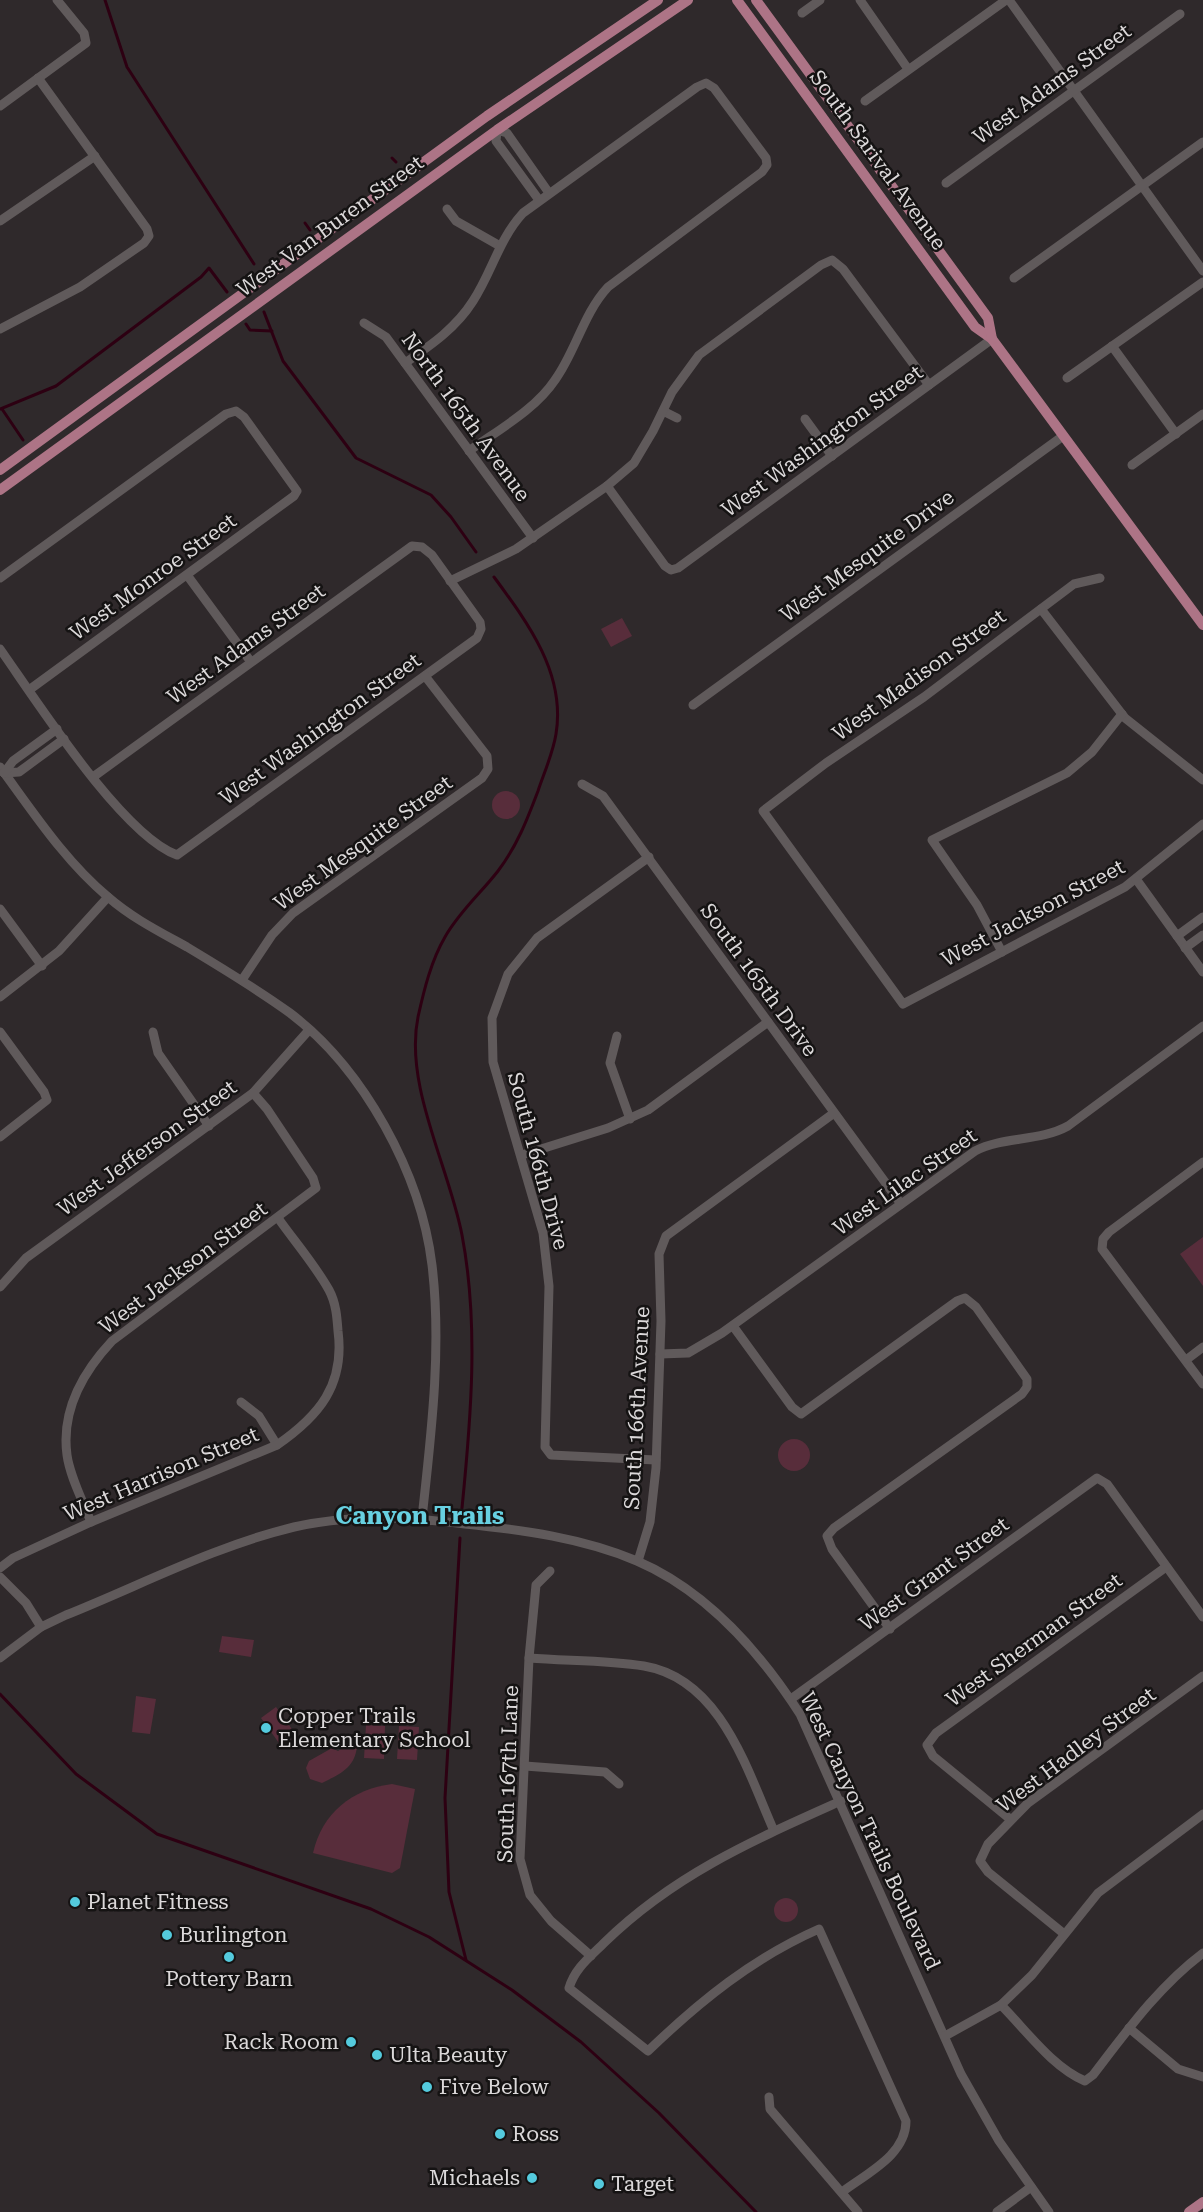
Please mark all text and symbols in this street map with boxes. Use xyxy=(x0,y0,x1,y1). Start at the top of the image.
street label: West Adams Street xyxy=(968,19,1136,149)
street label: South Sarival Avenue xyxy=(805,65,951,255)
street label: West Van Buren Street xyxy=(232,150,428,302)
street label: North 165th Avenue xyxy=(397,328,535,506)
street label: West Washington Street xyxy=(717,360,927,522)
street label: West Mesquite Drive xyxy=(776,485,958,627)
street label: West Monroe Street xyxy=(65,509,241,645)
street label: West Adams Street xyxy=(162,579,330,709)
street label: West Madison Street xyxy=(828,604,1010,746)
street label: West Washington Street xyxy=(215,648,425,810)
street label: West Mesquite Street xyxy=(269,770,457,916)
street label: West Jackson Street xyxy=(937,854,1129,972)
street label: South 165th Drive xyxy=(696,899,822,1061)
street label: South 166th Drive xyxy=(503,1070,573,1252)
street label: West Jefferson Street xyxy=(53,1075,241,1221)
street label: West Lilac Street xyxy=(829,1123,982,1241)
street label: West Jackson Street xyxy=(94,1197,272,1339)
street label: South 166th Avenue xyxy=(620,1306,654,1510)
street label: West Harrison Street xyxy=(60,1422,262,1526)
district label: Canyon Trails xyxy=(335,1502,505,1530)
street label: West Grant Street xyxy=(855,1512,1013,1636)
street label: West Sherman Street xyxy=(941,1568,1127,1712)
street label: West Hadley Street xyxy=(992,1682,1160,1818)
street label: South 167th Lane xyxy=(493,1685,523,1863)
street label: West Canyon Trails Boulevard xyxy=(795,1688,945,1974)
place label: Copper Trails Elementary School xyxy=(278,1704,471,1752)
marker: Copper Trails Elementary School xyxy=(259,1721,273,1735)
place label: Planet Fitness xyxy=(87,1890,229,1914)
marker: Planet Fitness xyxy=(68,1895,82,1909)
place label: Burlington xyxy=(179,1923,288,1947)
marker: Burlington xyxy=(160,1928,174,1942)
marker: Pottery Barn xyxy=(222,1950,236,1964)
place label: Pottery Barn xyxy=(165,1967,293,1991)
place label: Rack Room xyxy=(224,2030,339,2054)
marker: Rack Room xyxy=(344,2035,358,2049)
place label: Ulta Beauty xyxy=(389,2043,508,2067)
marker: Ulta Beauty xyxy=(370,2048,384,2062)
place label: Five Below xyxy=(439,2075,549,2099)
marker: Five Below xyxy=(420,2080,434,2094)
place label: Ross xyxy=(512,2122,559,2146)
marker: Ross xyxy=(493,2127,507,2141)
place label: Michaels xyxy=(429,2166,520,2190)
marker: Michaels xyxy=(525,2171,539,2185)
place label: Target xyxy=(611,2172,674,2196)
marker: Target xyxy=(592,2177,606,2191)

